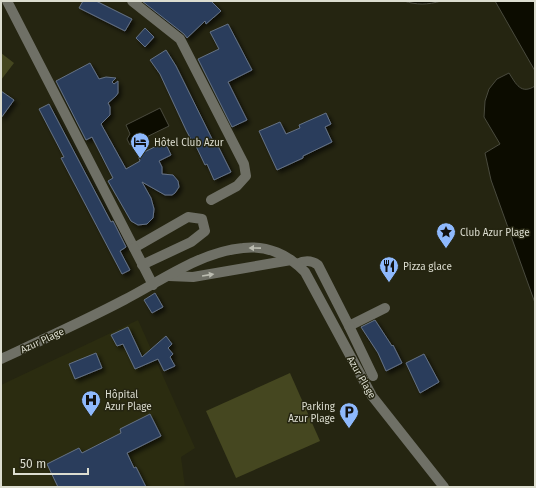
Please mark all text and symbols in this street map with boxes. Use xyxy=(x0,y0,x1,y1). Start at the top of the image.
hotel icon: Hôtel Club Azur xyxy=(129,131,151,159)
place label: Hôtel Club Azur xyxy=(154,137,224,149)
place icon: Club Azur Plage xyxy=(435,221,457,249)
place label: Club Azur Plage xyxy=(460,227,530,239)
one-way arrow xyxy=(248,245,261,251)
restaurant icon: Pizza glace xyxy=(378,255,400,283)
place label: Pizza glace xyxy=(403,261,452,273)
one-way arrow xyxy=(202,272,214,278)
street label: Azur Plage xyxy=(19,326,66,356)
street label: Azur Plage xyxy=(344,354,378,401)
hospital icon: Hôpital Azur Plage xyxy=(80,389,102,417)
place label: Hôpital Azur Plage xyxy=(105,389,152,413)
place label: Parking Azur Plage xyxy=(288,401,336,425)
parking icon: Parking Azur Plage xyxy=(338,401,360,429)
scale bar xyxy=(14,450,88,476)
text: 50 m xyxy=(20,457,46,471)

